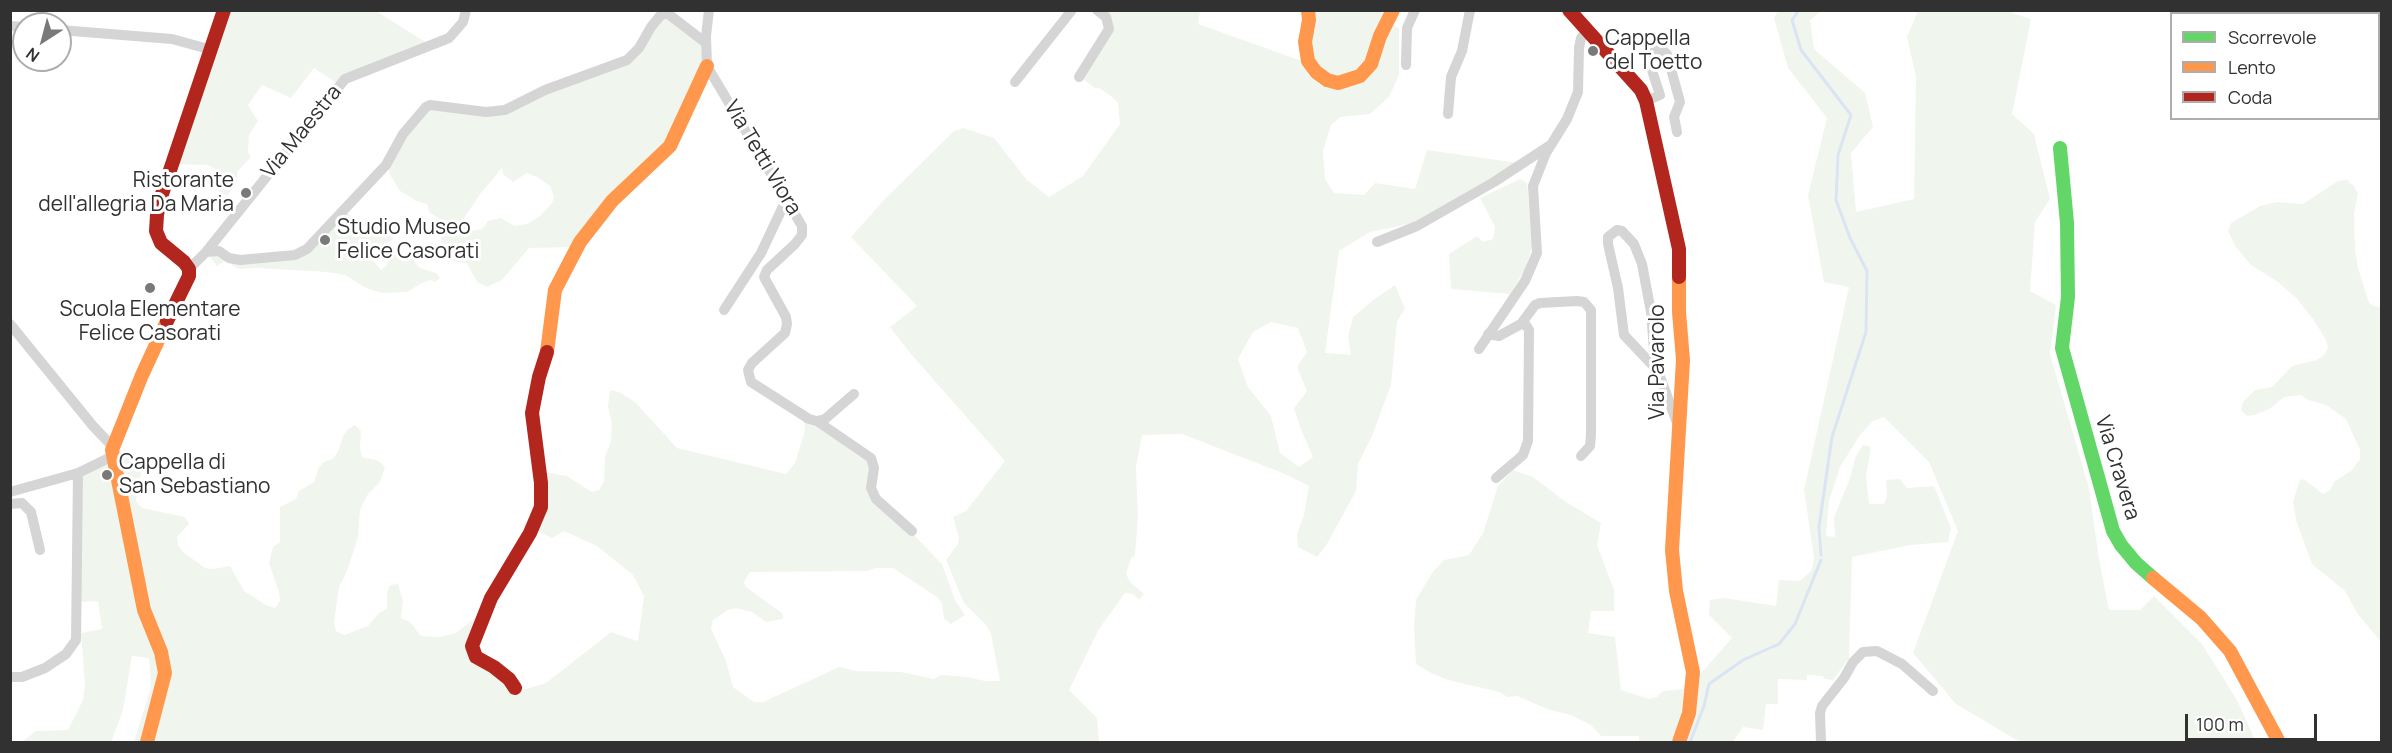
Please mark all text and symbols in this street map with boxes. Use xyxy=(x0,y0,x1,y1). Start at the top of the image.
north arrow xyxy=(12,12,72,72)
legend xyxy=(2170,12,2380,120)
text: Scorrevole xyxy=(2228,25,2317,49)
place label: Cappella del Toetto xyxy=(1605,26,1702,76)
text: N xyxy=(21,43,44,67)
marker: Cappella del Toetto xyxy=(1586,44,1600,58)
text: Lento xyxy=(2228,55,2276,79)
street label: Via Maestra xyxy=(257,80,347,184)
text: Coda xyxy=(2228,85,2272,109)
street label: Via Tetti Viora xyxy=(718,96,806,220)
place label: Ristorante dell'allegria Da Maria xyxy=(38,168,234,218)
marker: Ristorante dell'allegria Da Maria xyxy=(239,186,253,200)
place label: Studio Museo Felice Casorati xyxy=(337,215,479,265)
marker: Studio Museo Felice Casorati xyxy=(318,233,332,247)
marker: Scuola Elementare Felice Casorati xyxy=(143,281,157,295)
place label: Scuola Elementare Felice Casorati xyxy=(60,297,240,347)
street label: Via Pavarolo xyxy=(1645,304,1671,420)
street label: Via Cravera xyxy=(2089,413,2145,523)
place label: Cappella di San Sebastiano xyxy=(119,450,270,500)
marker: Cappella di San Sebastiano xyxy=(100,468,114,482)
scale bar xyxy=(2188,702,2320,740)
text: 100 m xyxy=(2196,712,2244,736)

